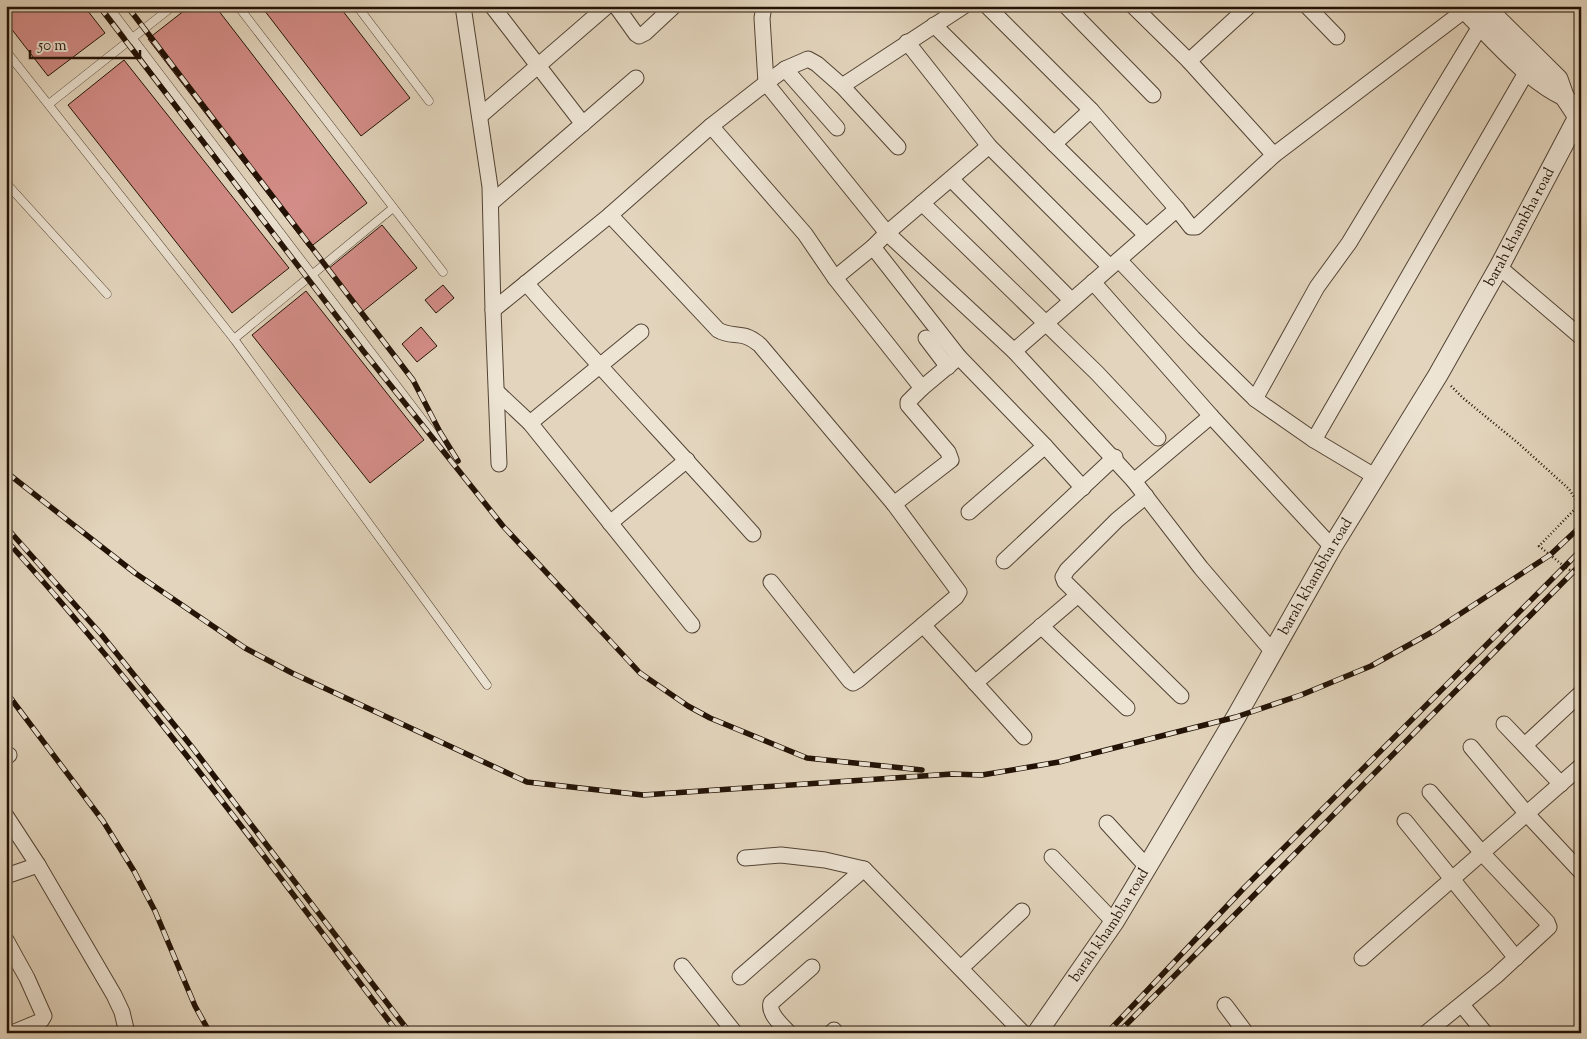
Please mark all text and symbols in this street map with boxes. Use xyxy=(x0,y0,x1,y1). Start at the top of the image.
scale bar xyxy=(30,28,140,60)
text: 50 m xyxy=(37,36,67,57)
street label: barah khambha road xyxy=(1480,163,1560,290)
street label: barah khambha road xyxy=(1274,514,1358,639)
street label: barah khambha road xyxy=(1065,864,1155,986)

